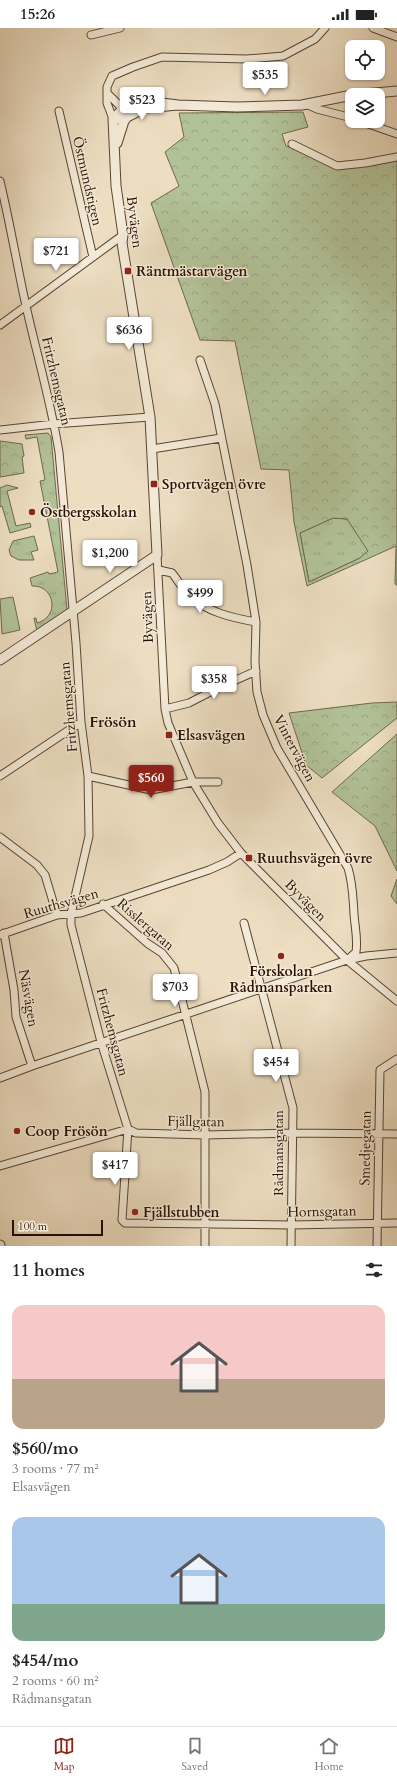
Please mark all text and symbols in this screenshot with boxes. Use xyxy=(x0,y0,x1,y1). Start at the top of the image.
text: 15:26 xyxy=(20,4,55,24)
map controls xyxy=(345,40,385,128)
button: locate xyxy=(345,40,385,80)
pin: $535 xyxy=(241,62,289,96)
text: $535 xyxy=(252,66,278,84)
pin: $523 xyxy=(118,87,166,121)
button: layers xyxy=(345,88,385,128)
text: $523 xyxy=(129,91,155,109)
street label: Östmundstigen xyxy=(68,134,107,228)
street label: Byvägen xyxy=(122,195,147,249)
pin: $721 xyxy=(32,238,80,272)
text: $721 xyxy=(43,242,69,260)
place label: Räntmästarvägen xyxy=(136,262,247,281)
marker: Räntmästarvägen xyxy=(123,266,133,276)
pin: $636 xyxy=(105,317,153,351)
text: $636 xyxy=(116,321,142,339)
street label: Fritzhemsgatan xyxy=(37,335,76,427)
place label: Sportvägen övre xyxy=(162,475,266,494)
marker: Sportvägen övre xyxy=(149,479,159,489)
place label: Östbergsskolan xyxy=(40,502,137,522)
marker: Östbergsskolan xyxy=(27,507,37,517)
pin: $1,200 xyxy=(77,540,143,574)
text: $1,200 xyxy=(91,544,129,562)
pin: $499 xyxy=(176,580,224,614)
text: $499 xyxy=(187,584,213,602)
street label: Byvägen xyxy=(137,590,158,643)
street label: Fritzhemsgatan xyxy=(55,661,82,753)
pin: $358 xyxy=(190,666,238,700)
text: $358 xyxy=(201,670,227,688)
street label: Vintervägen xyxy=(269,711,320,785)
district label: Frösön xyxy=(89,712,137,732)
place label: Elsasvägen xyxy=(177,726,246,745)
marker: Elsasvägen xyxy=(164,730,174,740)
pin: $560 xyxy=(127,765,175,799)
text: $560 xyxy=(138,769,164,787)
place label: Ruuthsvägen övre xyxy=(257,849,373,868)
marker: Ruuthsvägen övre xyxy=(244,853,254,863)
street label: Byvägen xyxy=(280,875,331,926)
street label: Ruuthsvägen xyxy=(21,884,101,923)
street label: Risslergatan xyxy=(113,894,178,955)
marker: Förskolan Rådmansparken xyxy=(276,951,286,961)
place label: Förskolan Rådmansparken xyxy=(229,962,333,997)
street label: Näsvägen xyxy=(14,968,43,1028)
pin: $703 xyxy=(151,974,199,1008)
text: $703 xyxy=(162,978,188,996)
street label: Fritzhemsgatan xyxy=(92,986,133,1078)
pin: $454 xyxy=(252,1049,300,1083)
text: $454 xyxy=(263,1053,289,1071)
street label: Rådmansgatan xyxy=(269,1110,288,1196)
street label: Smedjegatan xyxy=(355,1110,376,1186)
street label: Fjällgatan xyxy=(167,1111,225,1132)
place label: Coop Frösön xyxy=(25,1122,108,1141)
marker: Coop Frösön xyxy=(12,1126,22,1136)
pin: $417 xyxy=(91,1152,139,1186)
text: $417 xyxy=(102,1156,128,1174)
street label: Hornsgatan xyxy=(287,1201,357,1222)
place label: Fjällstubben xyxy=(143,1203,219,1222)
marker: Fjällstubben xyxy=(130,1207,140,1217)
scale bar xyxy=(12,1218,103,1237)
text: 100 m xyxy=(18,1219,47,1234)
text: 11 homes xyxy=(12,1259,85,1282)
icon: filters xyxy=(363,1259,385,1281)
icon: home xyxy=(163,1331,235,1403)
text: $560/mo xyxy=(12,1437,78,1460)
text: 3 rooms · 77 m² xyxy=(12,1460,99,1478)
text: Elsasvägen xyxy=(12,1478,71,1496)
icon: home xyxy=(163,1543,235,1615)
text: $454/mo xyxy=(12,1649,78,1672)
text: 2 rooms · 60 m² xyxy=(12,1672,99,1690)
text: Rådmansgatan xyxy=(12,1690,92,1708)
tab: Map xyxy=(53,1735,75,1774)
tab: Saved xyxy=(181,1735,208,1774)
tab: Home xyxy=(314,1735,344,1774)

